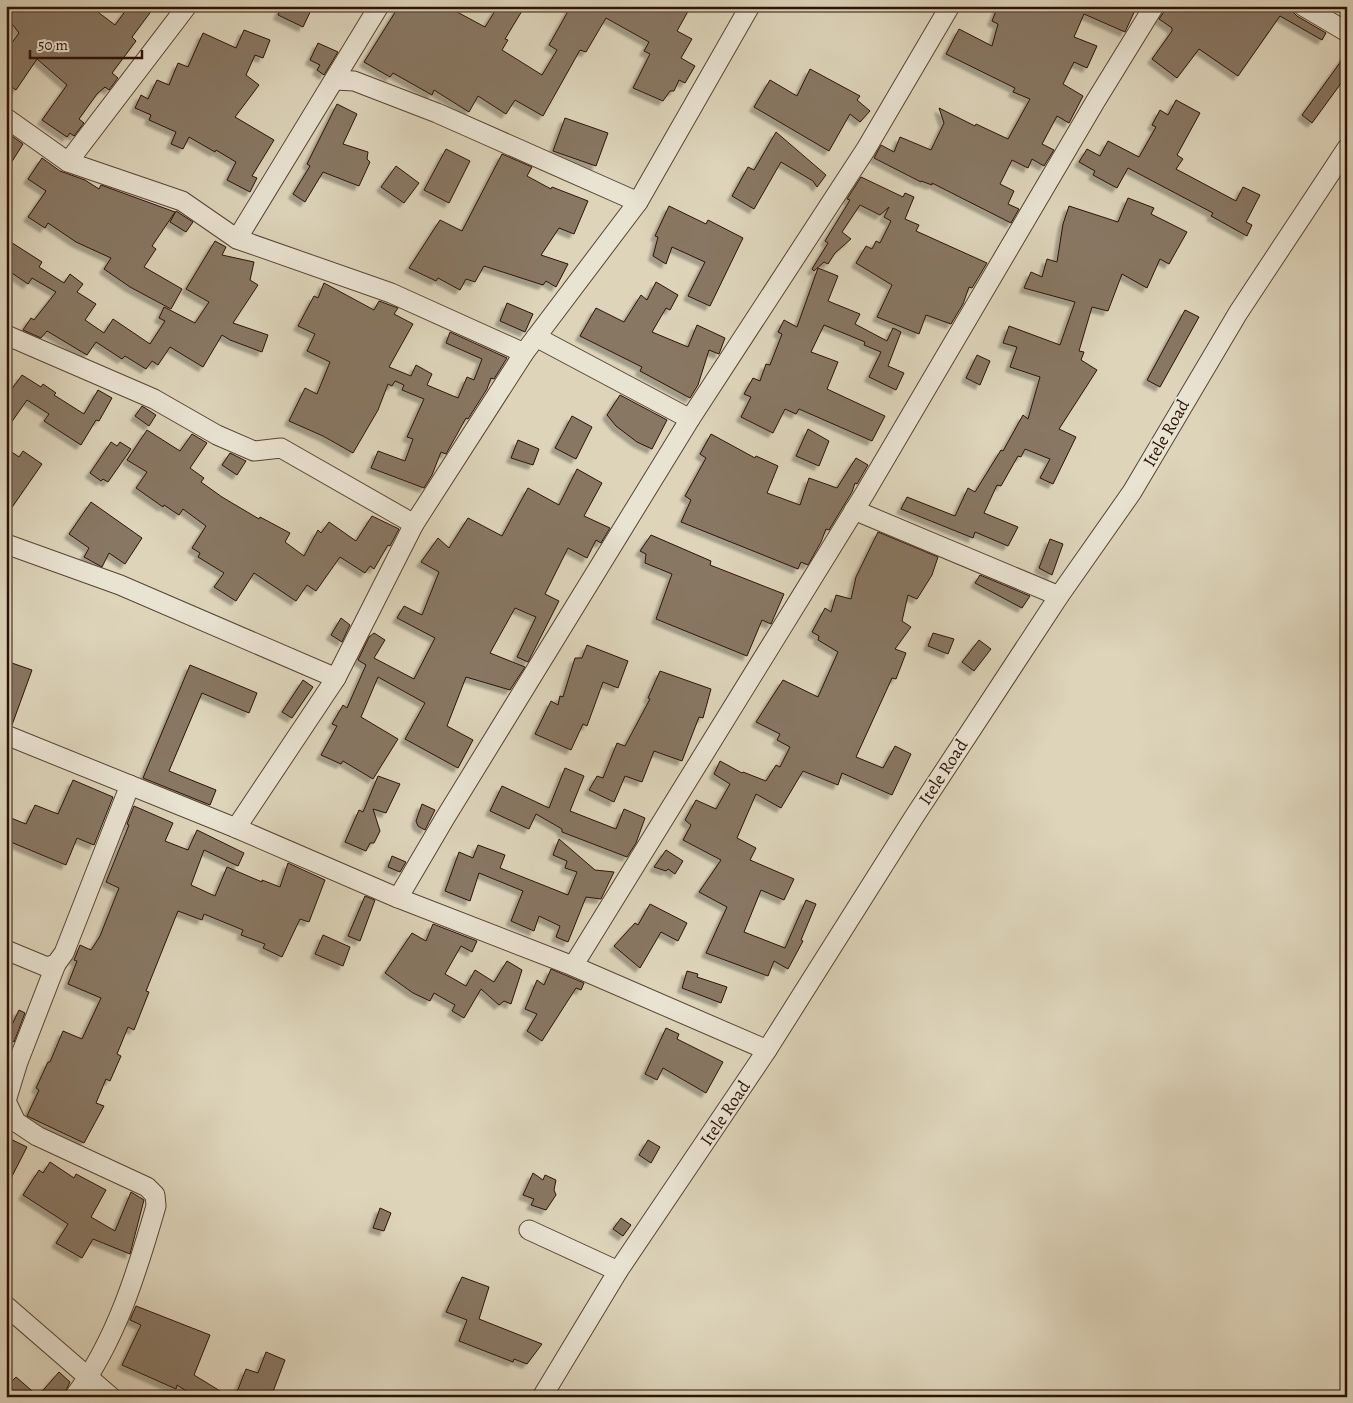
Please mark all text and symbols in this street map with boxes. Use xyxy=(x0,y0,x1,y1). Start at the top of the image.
scale bar xyxy=(30,28,142,60)
text: 50 m xyxy=(38,35,68,55)
street label: Itele Road xyxy=(1137,395,1195,471)
street label: Itele Road xyxy=(913,734,973,810)
street label: Itele Road xyxy=(694,1075,756,1150)

